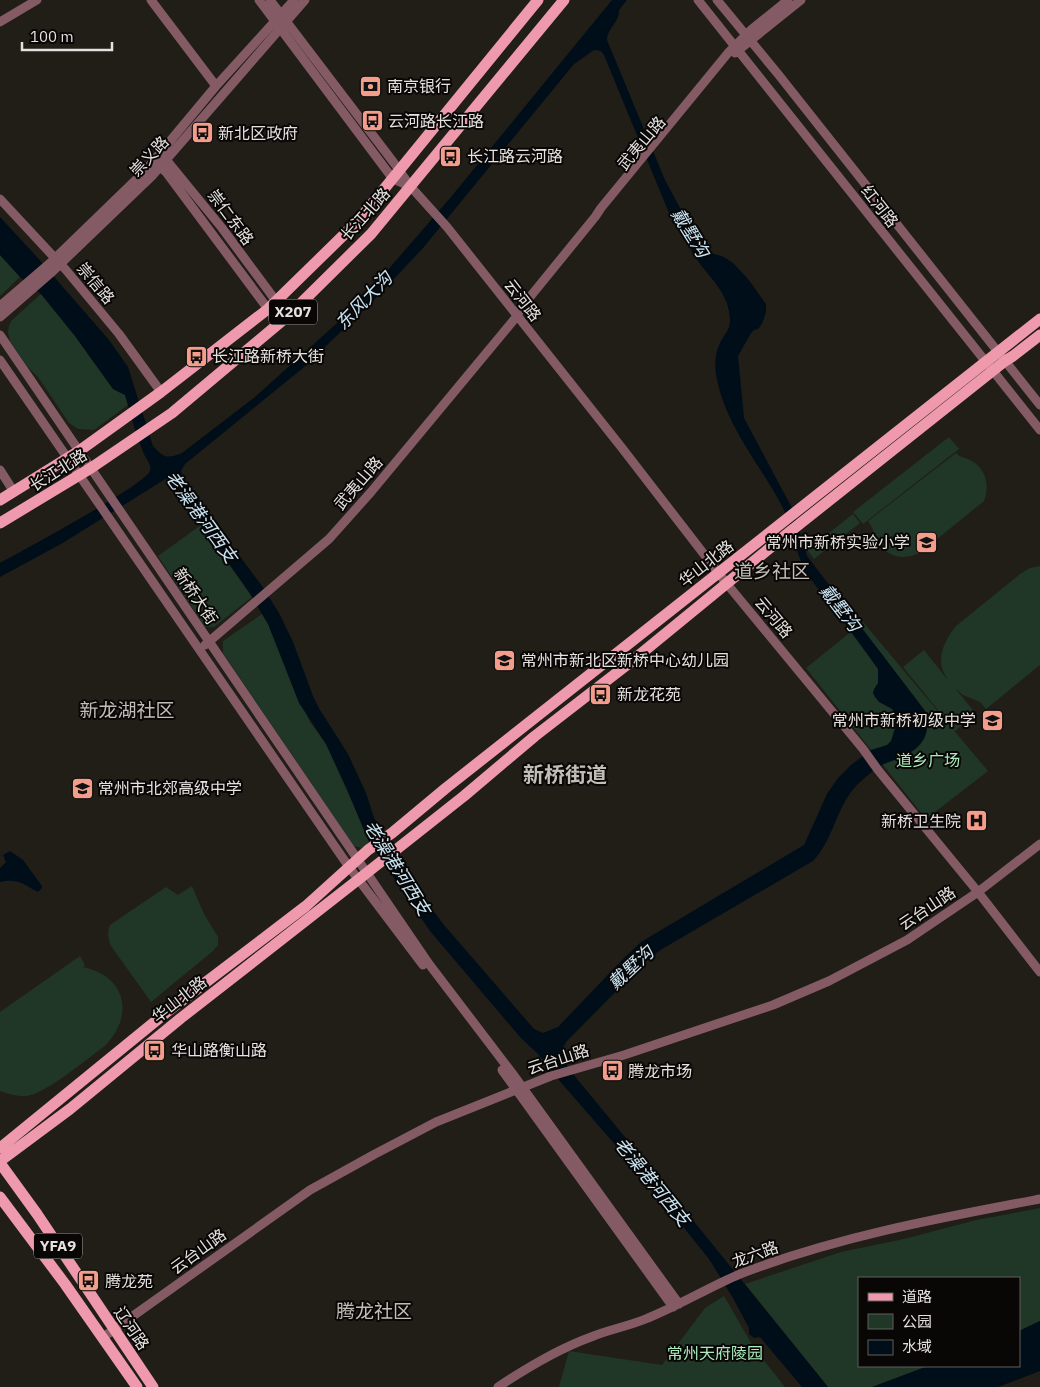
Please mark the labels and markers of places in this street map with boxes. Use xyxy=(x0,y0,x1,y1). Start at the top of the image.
bank icon: 南京银行 xyxy=(359,74,383,98)
place label: 南京银行 xyxy=(387,76,451,96)
bus stop icon: 云河路长江路 xyxy=(360,109,384,133)
place label: 云河路长江路 xyxy=(388,111,484,131)
bus stop icon: 新北区政府 xyxy=(190,121,214,145)
place label: 新北区政府 xyxy=(218,123,298,143)
bus stop icon: 长江路云河路 xyxy=(439,144,463,168)
place label: 长江路云河路 xyxy=(467,146,563,166)
bus stop icon: 长江路新桥大街 xyxy=(184,344,208,368)
place label: 长江路新桥大街 xyxy=(212,346,324,366)
school or university icon: 常州市新桥实验小学 xyxy=(914,530,938,554)
place label: 常州市新桥实验小学 xyxy=(766,532,910,552)
school or university icon: 常州市新北区新桥中心幼儿园 xyxy=(493,648,517,672)
place label: 常州市新北区新桥中心幼儿园 xyxy=(521,650,729,670)
bus stop icon: 新龙花苑 xyxy=(589,682,613,706)
place label: 新龙花苑 xyxy=(617,684,681,704)
school or university icon: 常州市新桥初级中学 xyxy=(980,708,1004,732)
place label: 常州市新桥初级中学 xyxy=(832,710,976,730)
school or university icon: 常州市北郊高级中学 xyxy=(70,776,94,800)
place label: 常州市北郊高级中学 xyxy=(98,778,242,798)
hospital icon: 新桥卫生院 xyxy=(965,809,989,833)
place label: 新桥卫生院 xyxy=(881,811,961,831)
bus stop icon: 华山路衡山路 xyxy=(143,1038,167,1062)
place label: 华山路衡山路 xyxy=(171,1040,267,1060)
bus stop icon: 腾龙市场 xyxy=(600,1059,624,1083)
place label: 腾龙市场 xyxy=(628,1061,692,1081)
bus stop icon: 腾龙苑 xyxy=(77,1269,101,1293)
place label: 腾龙苑 xyxy=(105,1271,153,1291)

